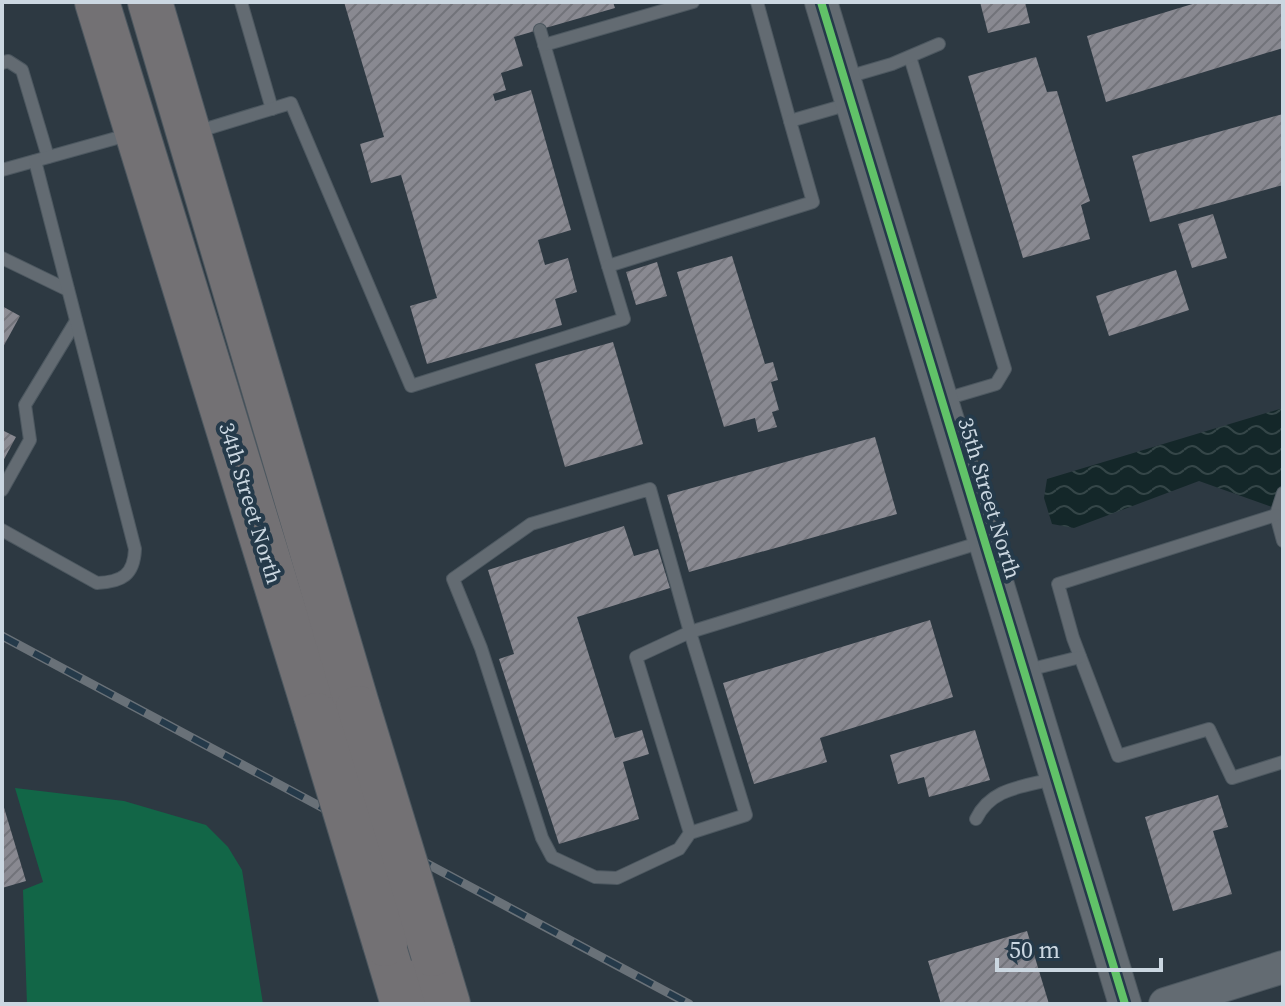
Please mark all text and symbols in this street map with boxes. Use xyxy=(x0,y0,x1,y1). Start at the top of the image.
street label: 35th Street North xyxy=(951,413,1029,583)
street label: 34th Street North xyxy=(212,418,290,588)
scale bar xyxy=(997,922,1161,972)
text: 50 m xyxy=(1009,933,1060,966)

